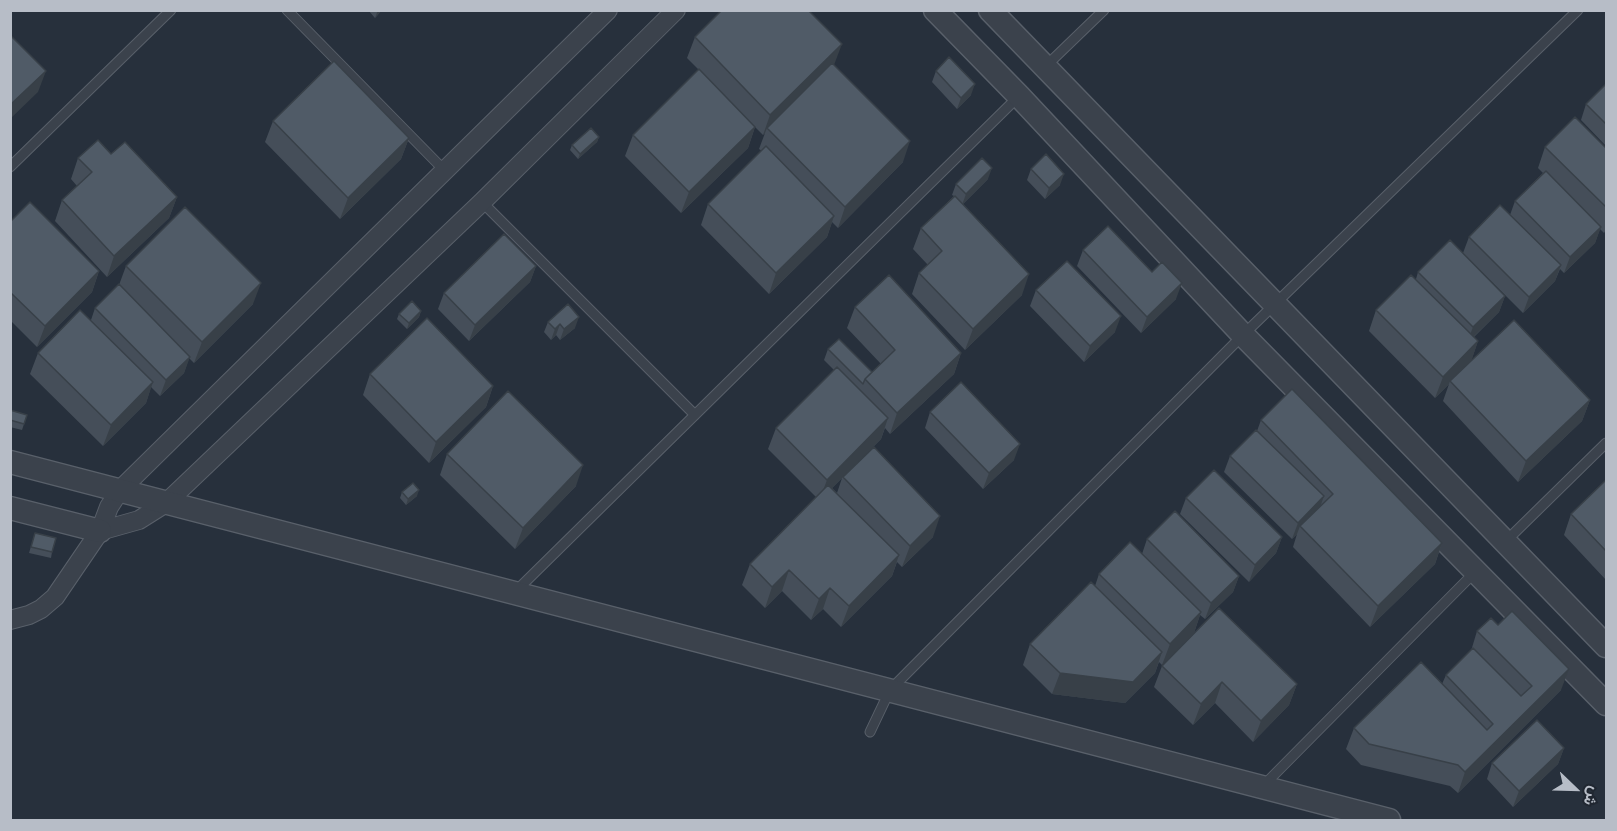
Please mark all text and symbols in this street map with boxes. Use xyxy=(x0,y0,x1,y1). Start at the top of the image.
north arrow xyxy=(1545,759,1605,819)
text: ش xyxy=(1579,783,1605,809)

